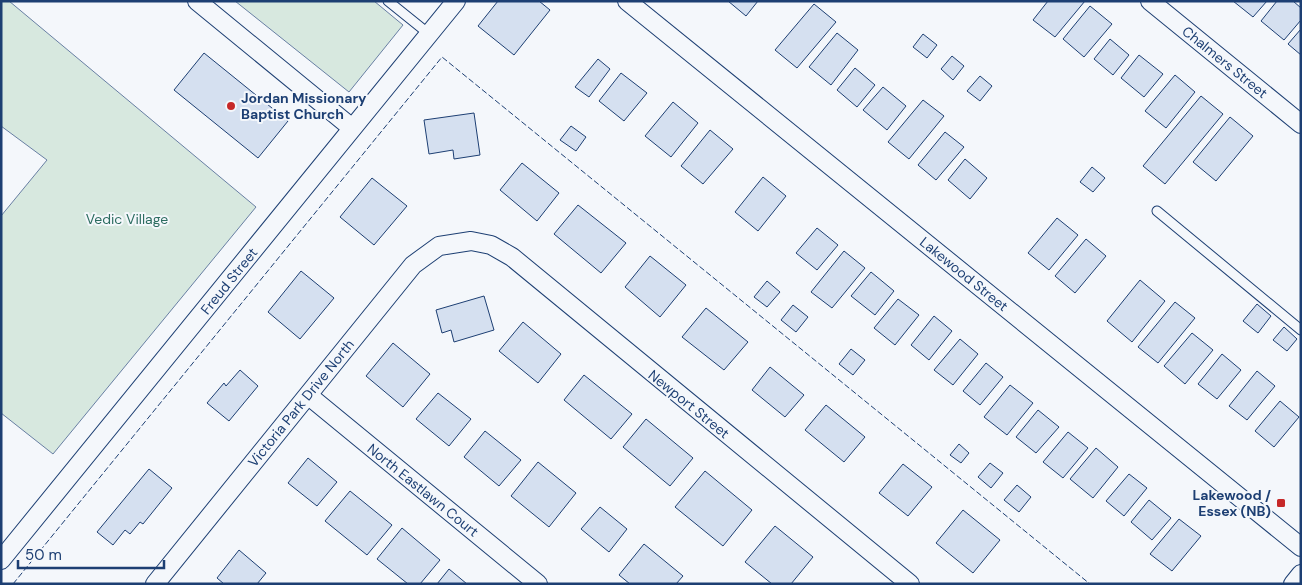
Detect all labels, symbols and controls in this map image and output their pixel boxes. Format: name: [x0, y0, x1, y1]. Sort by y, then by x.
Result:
street label: Chalmers Street: [1179, 22, 1271, 102]
place label: Jordan Missionary Baptist Church: [241, 89, 367, 123]
marker: Jordan Missionary Baptist Church: [225, 100, 237, 112]
park label: Vedic Village: [86, 210, 168, 228]
street label: Lakewood Street: [916, 233, 1012, 315]
street label: Freud Street: [197, 244, 261, 318]
street label: Victoria Park Drive North: [244, 336, 358, 470]
street label: Newport Street: [645, 366, 733, 442]
street label: North Eastlawn Court: [364, 440, 482, 540]
place label: Lakewood / Essex (NB): [1193, 486, 1271, 520]
marker: Lakewood / Essex (NB): [1275, 497, 1287, 509]
scale bar: [18, 538, 164, 570]
text: 50 m: [25, 545, 62, 565]

